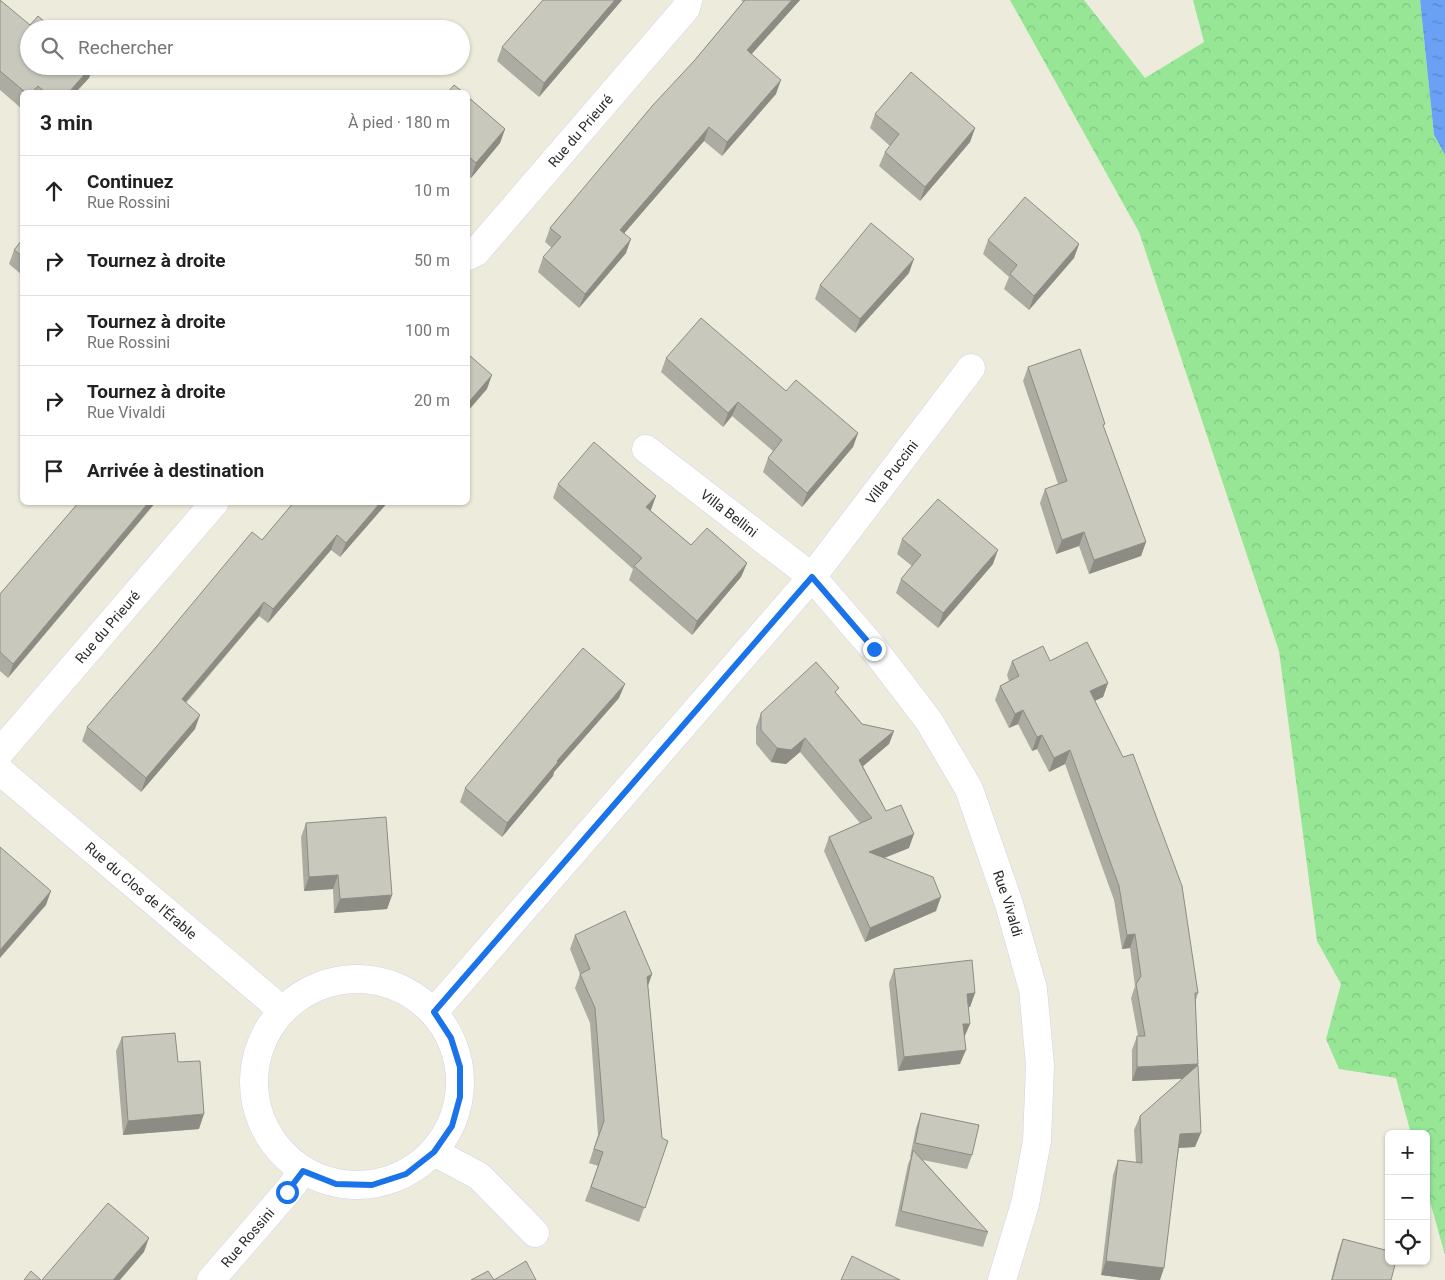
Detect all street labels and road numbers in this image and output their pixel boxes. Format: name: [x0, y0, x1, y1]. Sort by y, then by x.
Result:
street label: Rue du Prieuré: [545, 91, 616, 170]
street label: Villa Puccini: [862, 437, 921, 507]
street label: Villa Bellini: [697, 486, 761, 540]
street label: Rue du Prieuré: [72, 587, 143, 666]
street label: Rue du Clos de l'Érable: [82, 839, 200, 942]
street label: Rue Vivaldi: [990, 868, 1026, 938]
street label: Rue Rossini: [218, 1205, 277, 1270]

